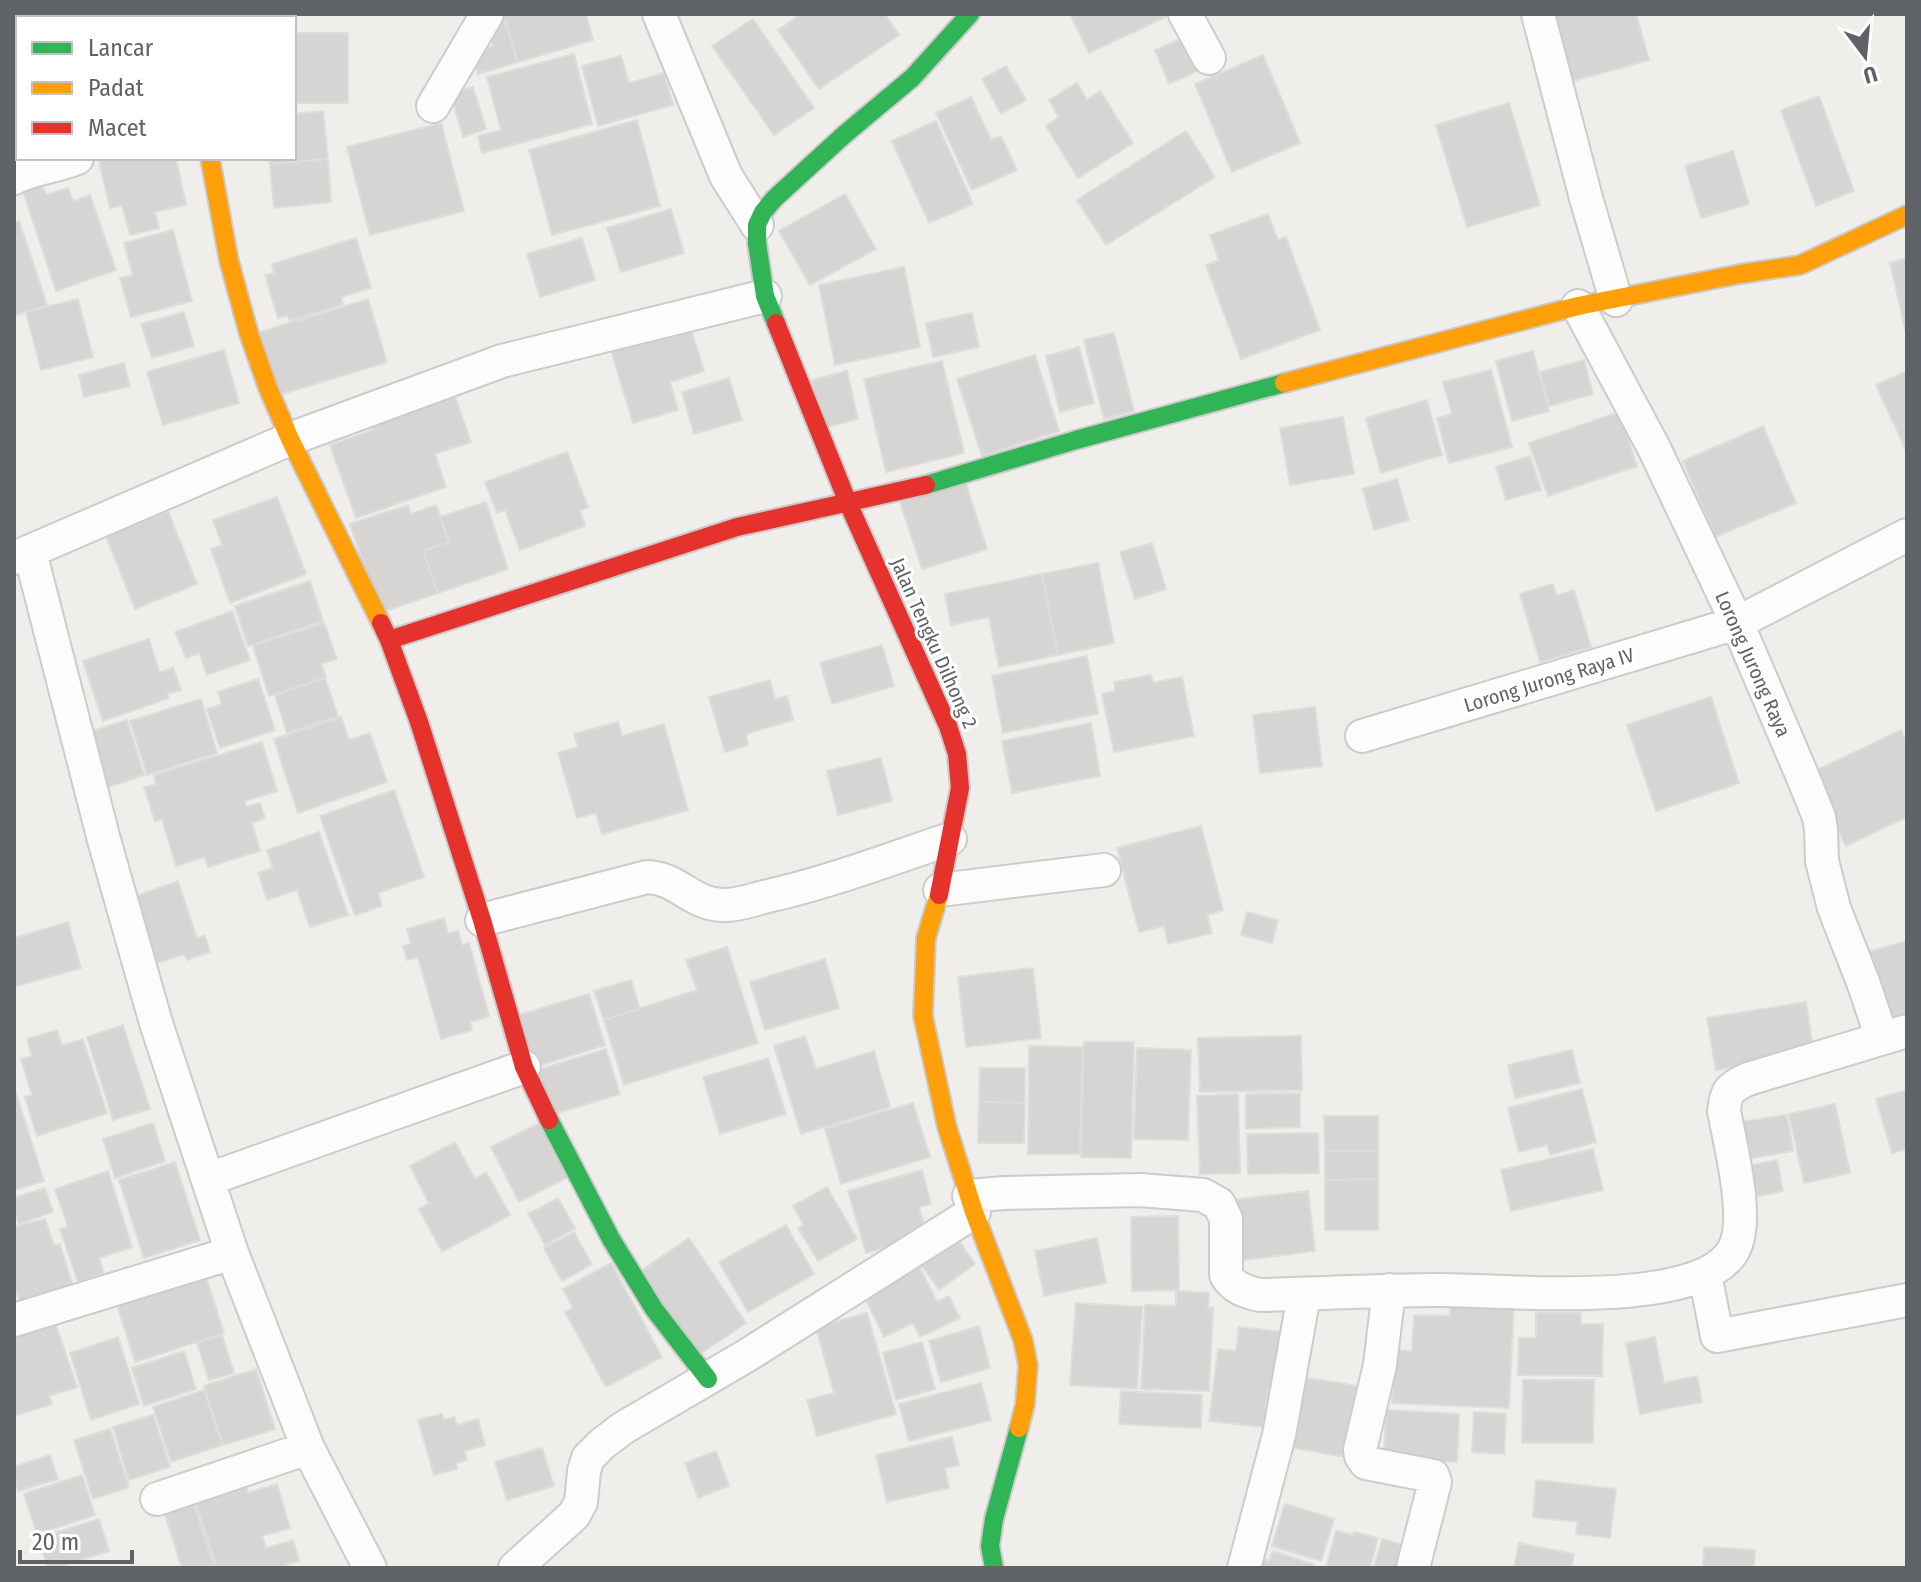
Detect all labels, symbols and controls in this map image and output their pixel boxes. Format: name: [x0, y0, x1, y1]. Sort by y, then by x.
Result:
legend: [16, 16, 296, 160]
north arrow: [1825, 16, 1905, 96]
text: Lancar: [88, 34, 154, 62]
text: U: [1860, 60, 1880, 90]
text: Padat: [88, 74, 144, 102]
text: Macet: [88, 114, 146, 142]
street label: Jalan Tengku Dilhong 2: [886, 554, 982, 732]
street label: Lorong Jurong Raya: [1710, 588, 1796, 740]
street label: Lorong Jurong Raya IV: [1461, 642, 1638, 717]
scale bar: [20, 1514, 132, 1564]
text: 20 m: [32, 1528, 79, 1556]

